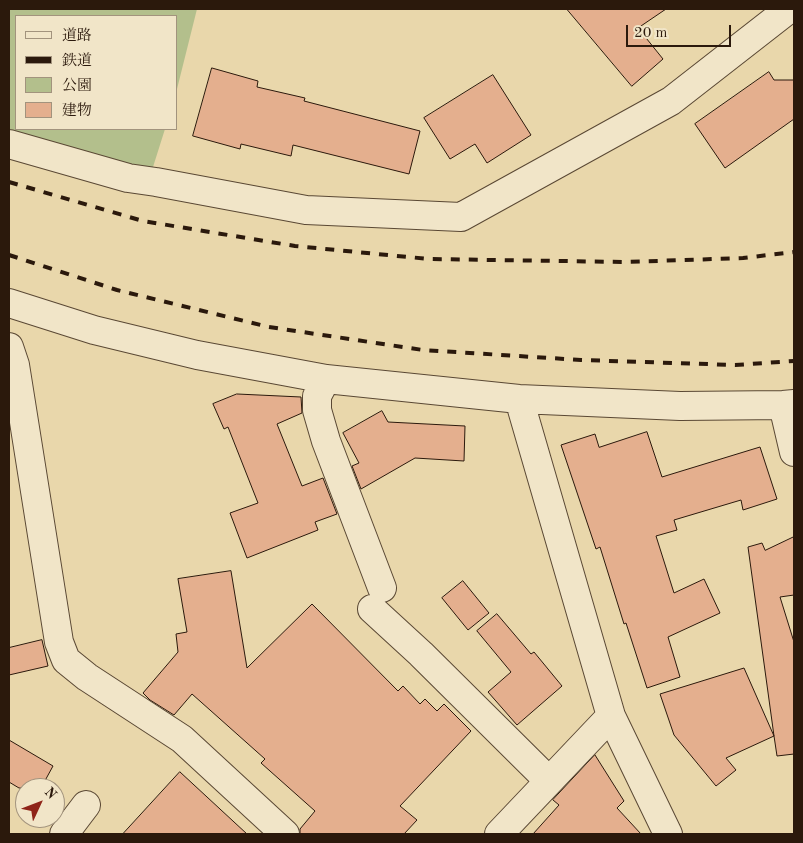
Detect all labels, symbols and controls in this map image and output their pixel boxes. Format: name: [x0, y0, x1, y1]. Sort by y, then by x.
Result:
legend: [15, 15, 178, 130]
scale bar: [628, 15, 733, 47]
text: 20 m: [634, 26, 668, 41]
text: 道路: [62, 29, 92, 44]
text: 鉄道: [62, 54, 92, 69]
text: 公園: [62, 79, 92, 94]
text: 建物: [62, 104, 92, 119]
north arrow: [15, 778, 65, 828]
text: N: [41, 785, 59, 802]

